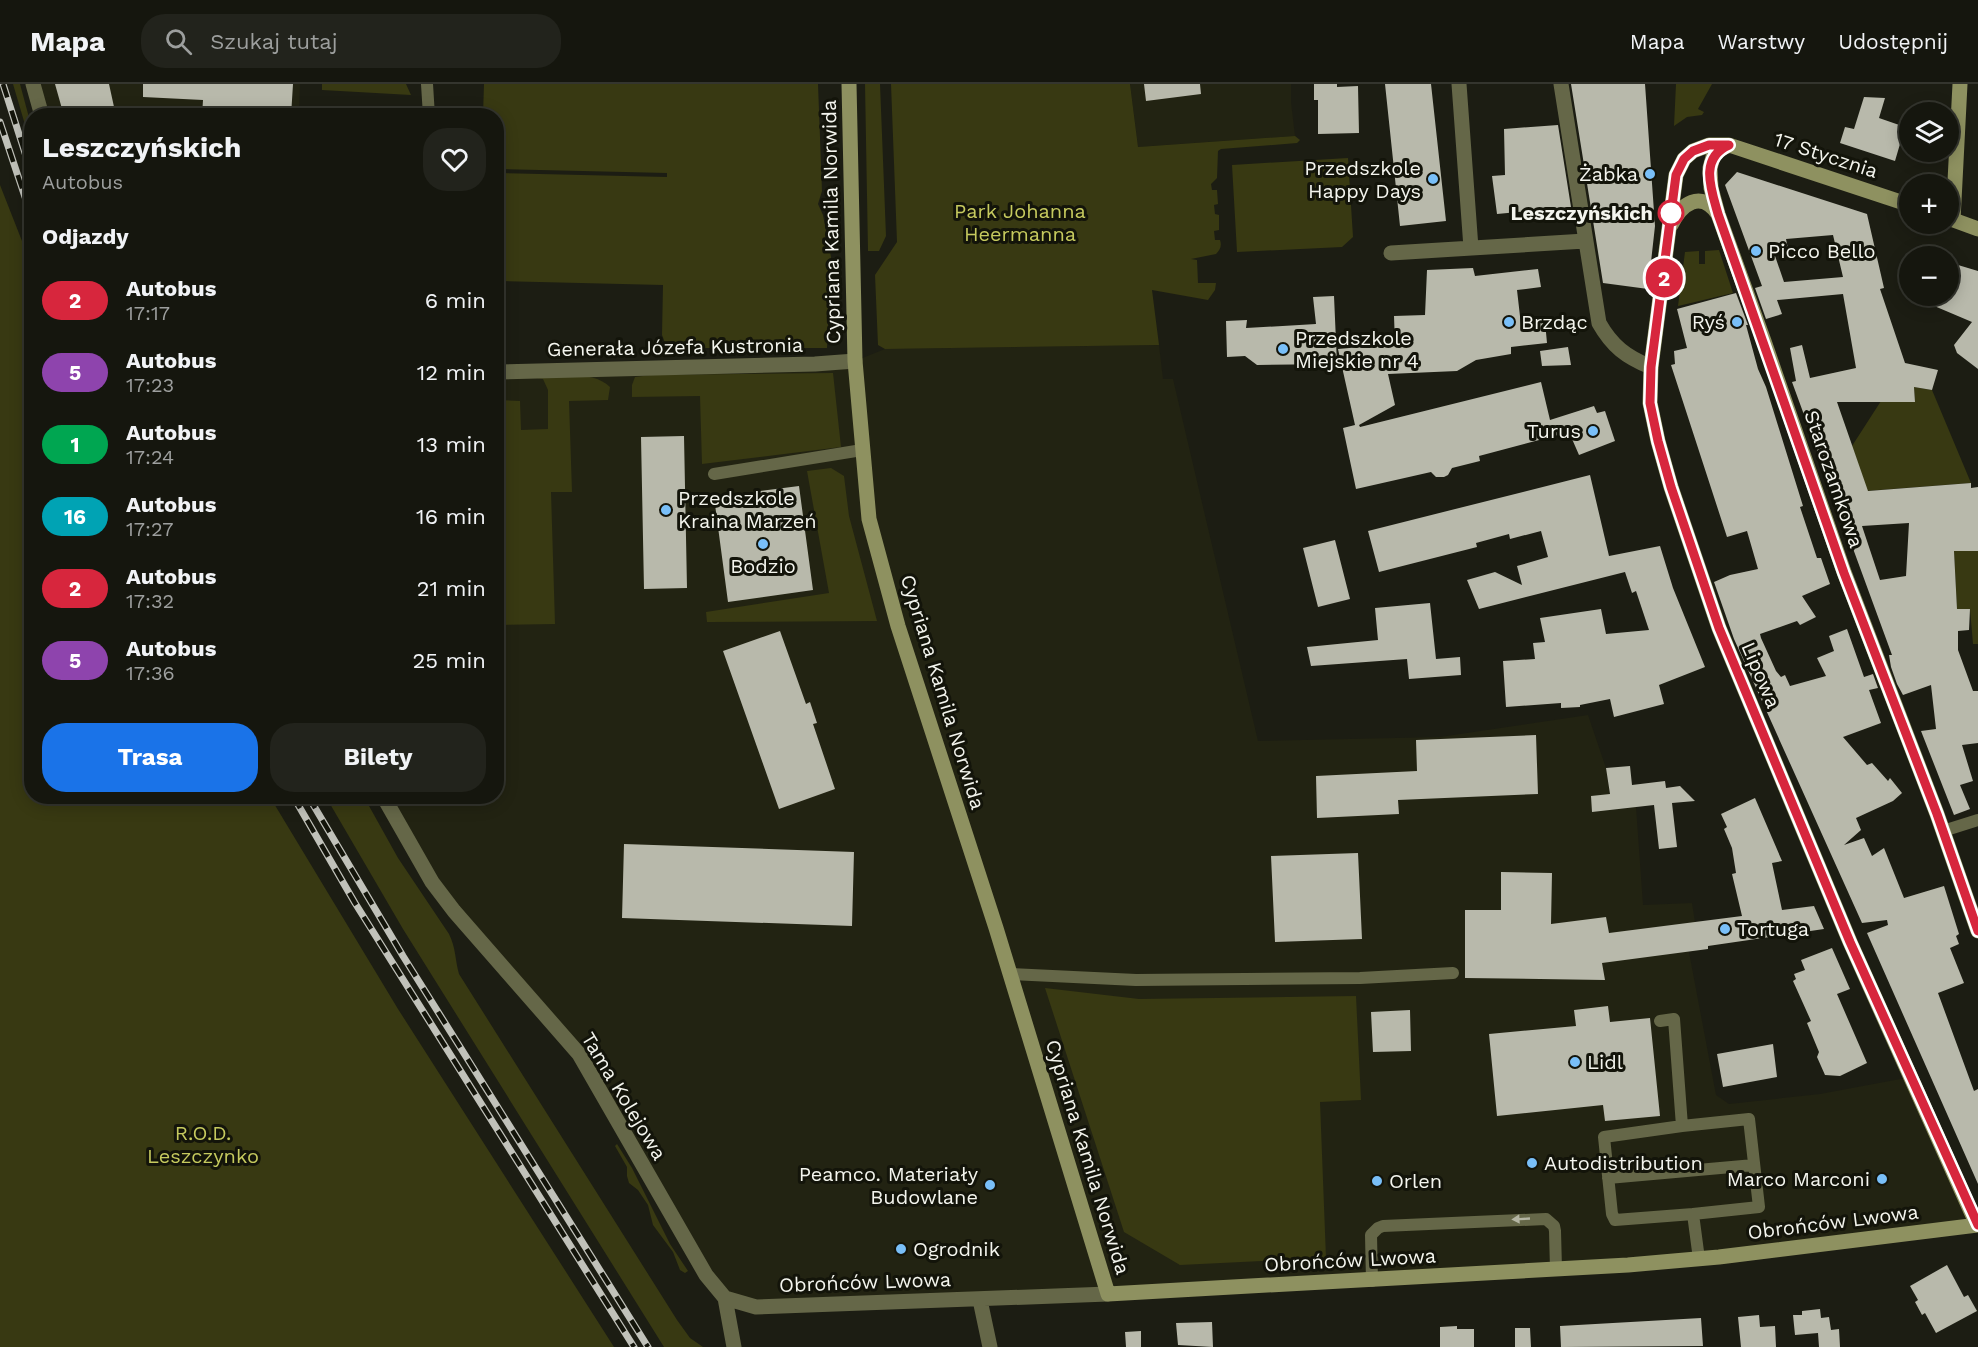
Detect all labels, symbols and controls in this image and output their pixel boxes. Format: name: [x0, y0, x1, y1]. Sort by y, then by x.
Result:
search box: [141, 14, 561, 68]
text: Mapa: [30, 25, 105, 58]
icon: search: [162, 25, 195, 58]
text: Szukaj tutaj: [210, 29, 338, 54]
text: Mapa: [1630, 29, 1685, 54]
text: Warstwy: [1718, 29, 1805, 54]
text: Udostępnij: [1838, 29, 1948, 54]
street label: Cypriana Kamila Norwida: [817, 100, 845, 344]
map controls: [1899, 102, 1959, 306]
button: layers: [1899, 102, 1959, 162]
street label: 17 Stycznia: [1771, 127, 1881, 183]
button: heart: [423, 128, 486, 191]
text: Leszczyńskich: [42, 131, 241, 164]
place label: Przedszkole Happy Days: [1304, 156, 1421, 203]
place label: Żabka: [1579, 162, 1638, 186]
marker: Żabka: [1643, 167, 1657, 181]
text: Autobus: [42, 170, 123, 194]
marker: Przedszkole Happy Days: [1426, 172, 1440, 186]
button: +: [1899, 174, 1959, 234]
park label: Park Johanna Heermanna: [954, 199, 1086, 246]
marker: Leszczyńskich: [1658, 200, 1684, 226]
place label: Leszczyńskich: [1511, 201, 1653, 225]
text: Odjazdy: [42, 224, 129, 249]
place label: Picco Bello: [1768, 239, 1876, 263]
marker: Picco Bello: [1749, 244, 1763, 258]
button: −: [1899, 246, 1959, 306]
line badge: 2: [1644, 258, 1684, 298]
text: 2: [1658, 266, 1670, 291]
text: Autobus: [126, 276, 216, 301]
text: 2: [69, 288, 81, 313]
text: 6 min: [425, 288, 486, 313]
text: 17:17: [126, 301, 170, 325]
place label: Brzdąc: [1521, 310, 1588, 334]
place label: Ryś: [1692, 310, 1725, 334]
marker: Brzdąc: [1502, 315, 1516, 329]
marker: Ryś: [1730, 315, 1744, 329]
place label: Przedszkole Miejskie nr 4: [1295, 326, 1419, 373]
street label: Generała Józefa Kustronia: [547, 333, 803, 361]
marker: Przedszkole Miejskie nr 4: [1276, 342, 1290, 356]
text: Autobus: [126, 348, 216, 373]
text: 5: [69, 360, 81, 385]
text: 12 min: [417, 360, 486, 385]
text: 17:23: [126, 373, 174, 397]
street label: Starozamkowa: [1799, 407, 1869, 551]
place label: Turus: [1527, 419, 1581, 443]
text: Autobus: [126, 420, 216, 445]
marker: Turus: [1586, 424, 1600, 438]
text: 1: [70, 432, 80, 457]
text: 13 min: [417, 432, 486, 457]
text: 17:24: [126, 445, 174, 469]
place label: Przedszkole Kraina Marzeń: [678, 486, 817, 533]
text: Autobus: [126, 492, 216, 517]
marker: Przedszkole Kraina Marzeń: [659, 503, 673, 517]
text: 16: [64, 504, 86, 529]
text: 16 min: [416, 504, 486, 529]
text: 17:27: [126, 517, 173, 541]
marker: Bodzio: [756, 537, 770, 551]
place label: Bodzio: [730, 554, 796, 578]
text: Autobus: [126, 564, 216, 589]
street label: Cypriana Kamila Norwida: [896, 572, 990, 812]
text: 2: [69, 576, 81, 601]
text: 21 min: [417, 576, 486, 601]
text: 17:32: [126, 589, 174, 613]
text: Autobus: [126, 636, 216, 661]
street label: Lipowa: [1736, 638, 1786, 712]
text: 5: [69, 648, 81, 673]
text: 25 min: [412, 648, 486, 673]
text: 17:36: [126, 661, 175, 685]
button: Trasa: [42, 723, 258, 792]
button: Bilety: [270, 723, 486, 792]
place label: Tortuga: [1737, 917, 1809, 941]
marker: Tortuga: [1718, 922, 1732, 936]
street label: Tama Kolejowa: [576, 1028, 672, 1164]
street label: Cypriana Kamila Norwida: [1041, 1037, 1135, 1277]
place label: Lidl: [1587, 1050, 1623, 1074]
marker: Lidl: [1568, 1055, 1582, 1069]
park label: R.O.D. Leszczynko: [147, 1121, 259, 1168]
place label: Autodistribution: [1544, 1151, 1703, 1175]
marker: Autodistribution: [1525, 1156, 1539, 1170]
place label: Peamco. Materiały Budowlane: [799, 1162, 979, 1209]
place label: Marco Marconi: [1727, 1167, 1870, 1191]
place label: Orlen: [1389, 1169, 1442, 1193]
marker: Marco Marconi: [1875, 1172, 1889, 1186]
marker: Orlen: [1370, 1174, 1384, 1188]
marker: Peamco. Materiały Budowlane: [983, 1178, 997, 1192]
street label: Obrońców Lwowa: [1746, 1200, 1920, 1244]
one-way arrow: [1511, 1215, 1530, 1224]
place label: Ogrodnik: [913, 1237, 1000, 1261]
marker: Ogrodnik: [894, 1242, 908, 1256]
street label: Obrońców Lwowa: [1263, 1244, 1437, 1276]
street label: Obrońców Lwowa: [779, 1267, 951, 1297]

